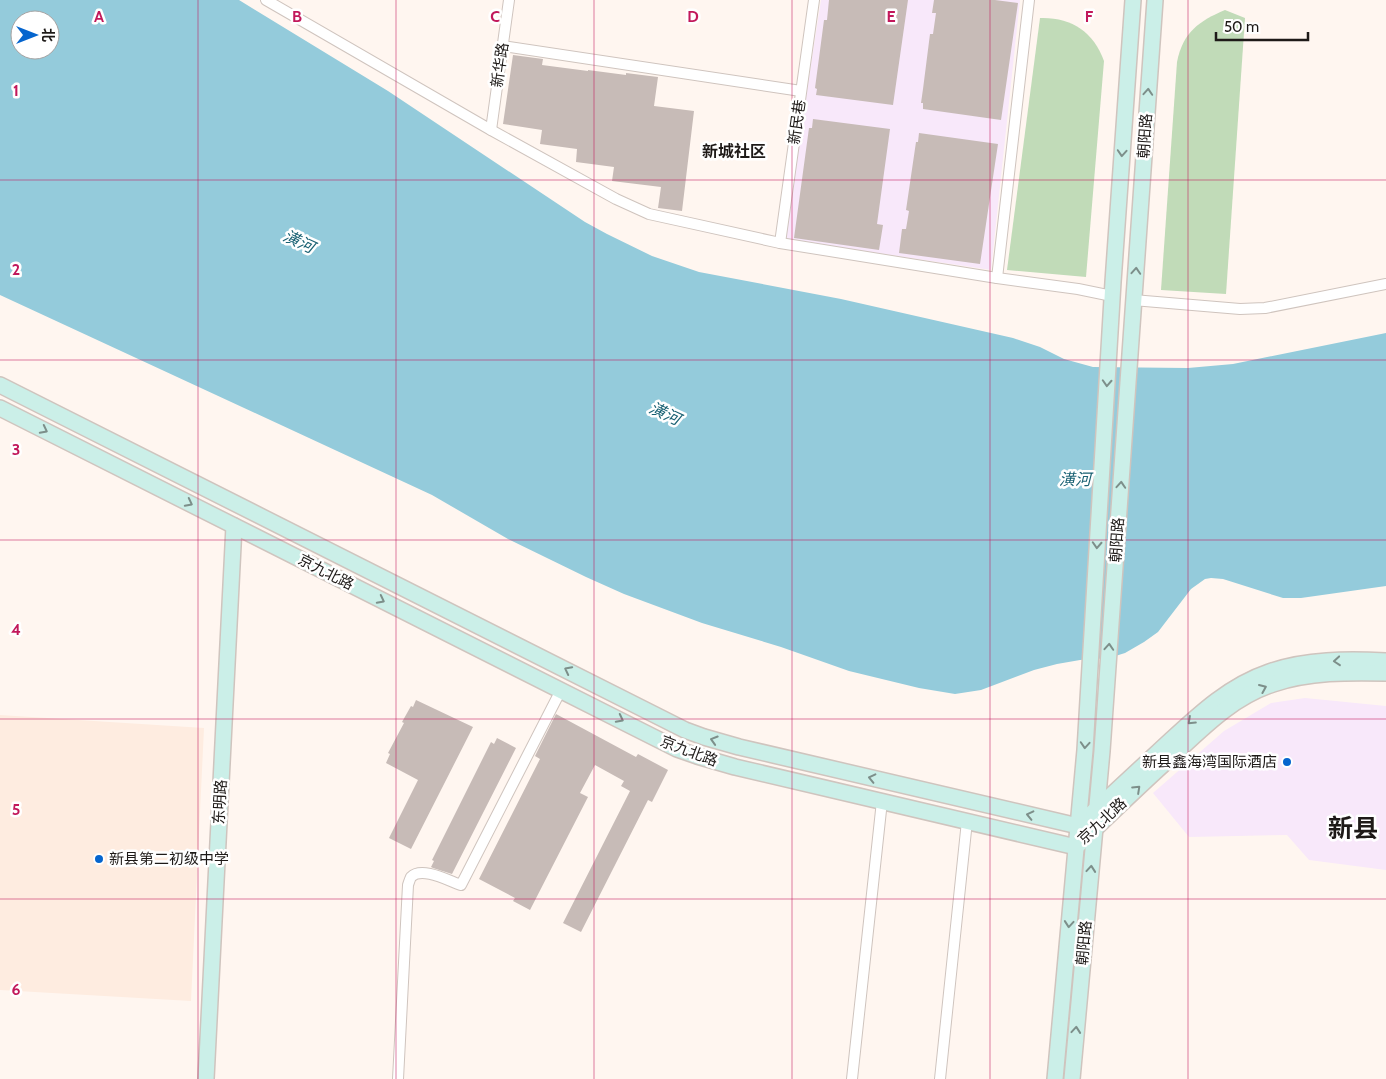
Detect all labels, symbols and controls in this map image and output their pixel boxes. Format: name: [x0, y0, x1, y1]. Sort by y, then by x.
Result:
text: A: [94, 7, 104, 26]
text: B: [292, 7, 302, 26]
text: C: [490, 7, 500, 26]
text: D: [687, 7, 699, 26]
text: E: [886, 7, 896, 26]
text: F: [1085, 7, 1094, 26]
north arrow: [10, 10, 60, 60]
scale bar: [1216, 10, 1308, 42]
text: 50 m: [1224, 18, 1259, 36]
text: 北: [39, 28, 57, 42]
street label: 新华路: [488, 41, 512, 89]
text: 1: [13, 81, 19, 100]
one-way arrow: [1142, 87, 1153, 95]
street label: 新民巷: [785, 98, 809, 146]
street label: 朝阳路: [1134, 113, 1156, 159]
district label: 新城社区: [702, 142, 766, 161]
one-way arrow: [1116, 150, 1127, 158]
water label: 潢河: [280, 226, 320, 258]
text: 2: [12, 260, 20, 279]
one-way arrow: [1130, 267, 1141, 275]
one-way arrow: [1101, 379, 1112, 387]
water label: 潢河: [646, 398, 686, 430]
one-way arrow: [38, 424, 47, 434]
text: 3: [12, 440, 20, 459]
water label: 潢河: [1059, 470, 1094, 489]
one-way arrow: [1115, 481, 1126, 489]
one-way arrow: [183, 497, 192, 507]
street label: 朝阳路: [1106, 517, 1128, 563]
one-way arrow: [1092, 542, 1103, 550]
street label: 京九北路: [295, 550, 357, 594]
one-way arrow: [376, 594, 385, 604]
text: 4: [11, 620, 21, 639]
one-way arrow: [1104, 643, 1115, 651]
one-way arrow: [1333, 655, 1341, 666]
one-way arrow: [564, 667, 573, 677]
one-way arrow: [1258, 684, 1267, 695]
one-way arrow: [615, 713, 624, 723]
one-way arrow: [1188, 715, 1197, 724]
street label: 京九北路: [658, 732, 720, 770]
one-way arrow: [710, 736, 719, 746]
one-way arrow: [1079, 741, 1090, 749]
place label: 新县鑫海湾国际酒店: [1142, 753, 1277, 771]
marker: 新县鑫海湾国际酒店: [1281, 756, 1293, 768]
one-way arrow: [868, 773, 876, 784]
street label: 东明路: [210, 779, 230, 825]
one-way arrow: [1131, 786, 1140, 795]
street label: 京九北路: [1074, 794, 1130, 848]
text: 5: [12, 800, 20, 819]
one-way arrow: [1026, 810, 1035, 821]
district label: 新县: [1328, 813, 1378, 843]
place label: 新县第二初级中学: [109, 850, 229, 868]
marker: 新县第二初级中学: [93, 853, 105, 865]
one-way arrow: [1085, 864, 1096, 872]
street label: 朝阳路: [1073, 920, 1095, 966]
one-way arrow: [1063, 921, 1074, 929]
text: 6: [12, 980, 21, 999]
one-way arrow: [1071, 1026, 1082, 1034]

